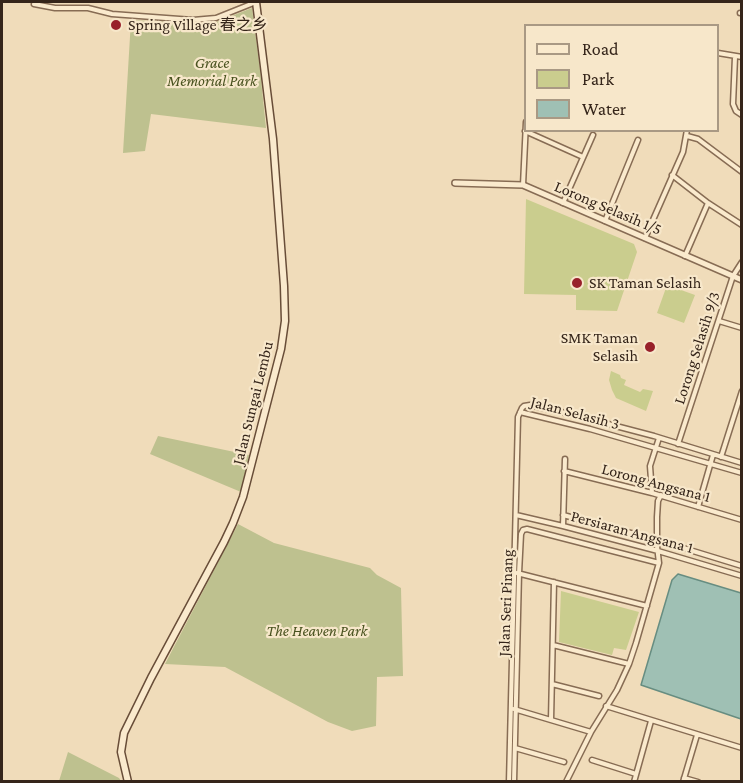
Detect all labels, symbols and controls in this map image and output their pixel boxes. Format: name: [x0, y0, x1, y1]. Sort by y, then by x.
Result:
place label: Spring Village 春之乡: [128, 15, 268, 35]
marker: Spring Village 春之乡: [109, 18, 123, 32]
legend: [524, 24, 719, 132]
text: Road: [582, 39, 619, 59]
park label: Grace Memorial Park: [167, 53, 257, 91]
text: Park: [582, 69, 614, 89]
text: Water: [582, 99, 626, 119]
street label: Lorong Selasih 1/5: [552, 177, 664, 239]
place label: SK Taman Selasih: [589, 273, 701, 293]
marker: SK Taman Selasih: [570, 276, 584, 290]
street label: Lorong Selasih 9/3: [670, 289, 724, 407]
place label: SMK Taman Selasih: [561, 328, 638, 366]
street label: Jalan Sungai Lembu: [228, 339, 278, 467]
marker: SMK Taman Selasih: [643, 340, 657, 354]
street label: Jalan Selasih 3: [529, 392, 621, 434]
street label: Lorong Angsana 1: [599, 459, 713, 507]
street label: Persiaran Angsana 1: [569, 506, 695, 558]
street label: Jalan Seri Pinang: [495, 549, 517, 657]
park label: The Heaven Park: [266, 621, 368, 641]

